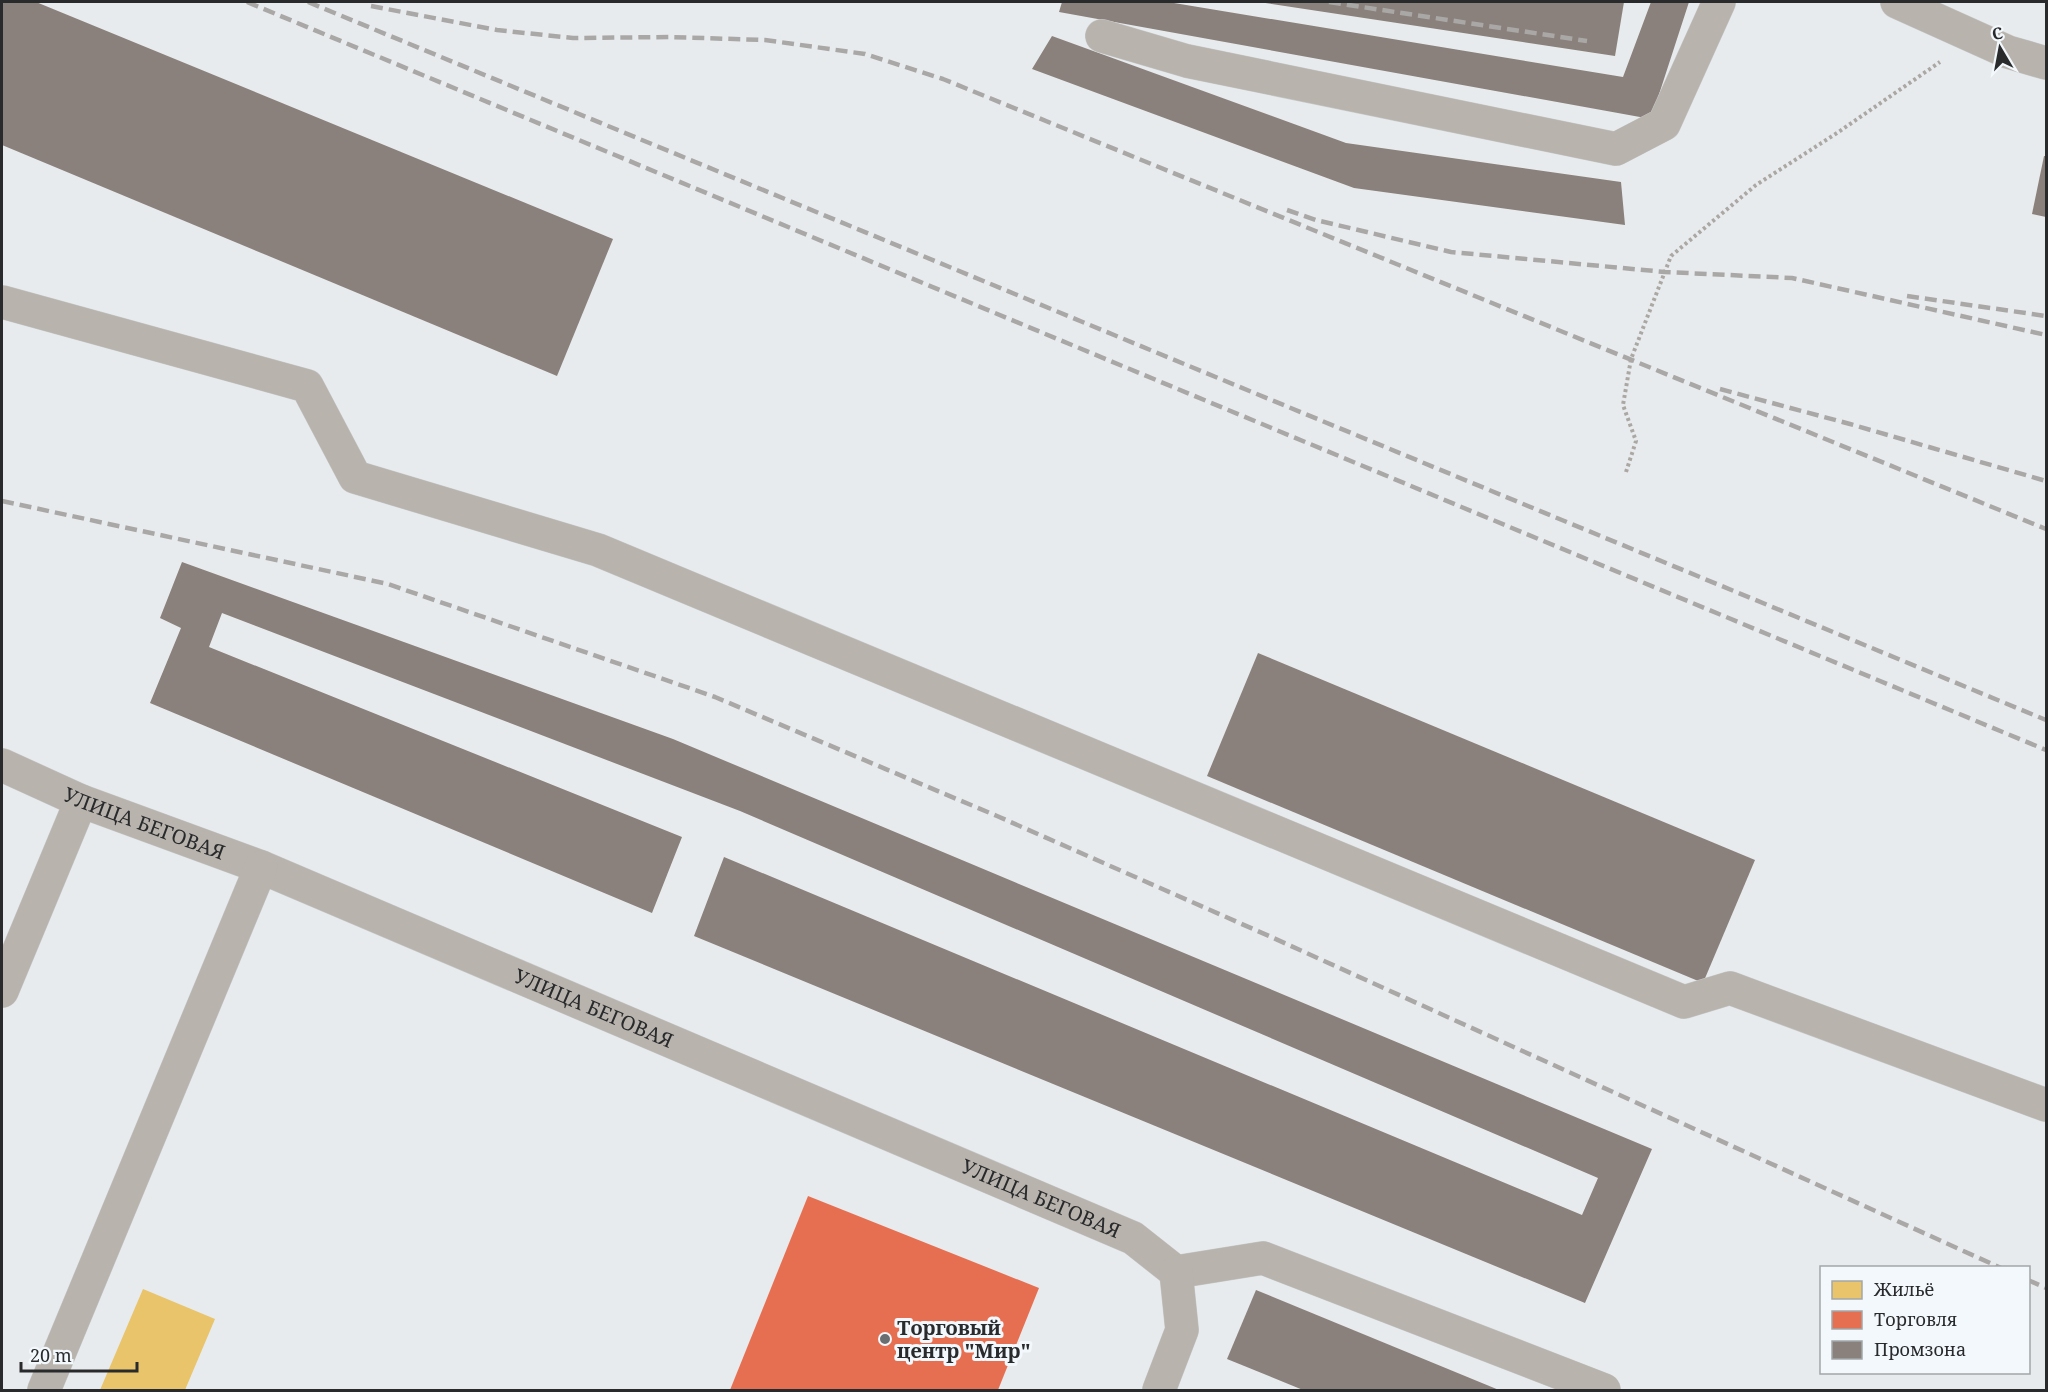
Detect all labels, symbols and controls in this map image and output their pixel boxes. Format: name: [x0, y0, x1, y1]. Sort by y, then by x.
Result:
north arrow: [1970, 18, 2030, 78]
text: С: [1990, 21, 2004, 45]
street label: УЛИЦА БЕГОВАЯ: [59, 781, 229, 866]
street label: УЛИЦА БЕГОВАЯ: [510, 962, 678, 1054]
street label: УЛИЦА БЕГОВАЯ: [957, 1153, 1125, 1244]
legend: [1820, 1266, 2030, 1374]
text: Жильё: [1873, 1277, 1934, 1301]
text: Торговля: [1874, 1307, 1957, 1331]
place label: Торговый центр "Мир": [897, 1314, 1031, 1364]
marker: Торговый центр "Мир": [878, 1332, 892, 1346]
scale bar: [21, 1335, 136, 1373]
text: Промзона: [1874, 1337, 1966, 1361]
text: 20 m: [30, 1343, 72, 1367]

